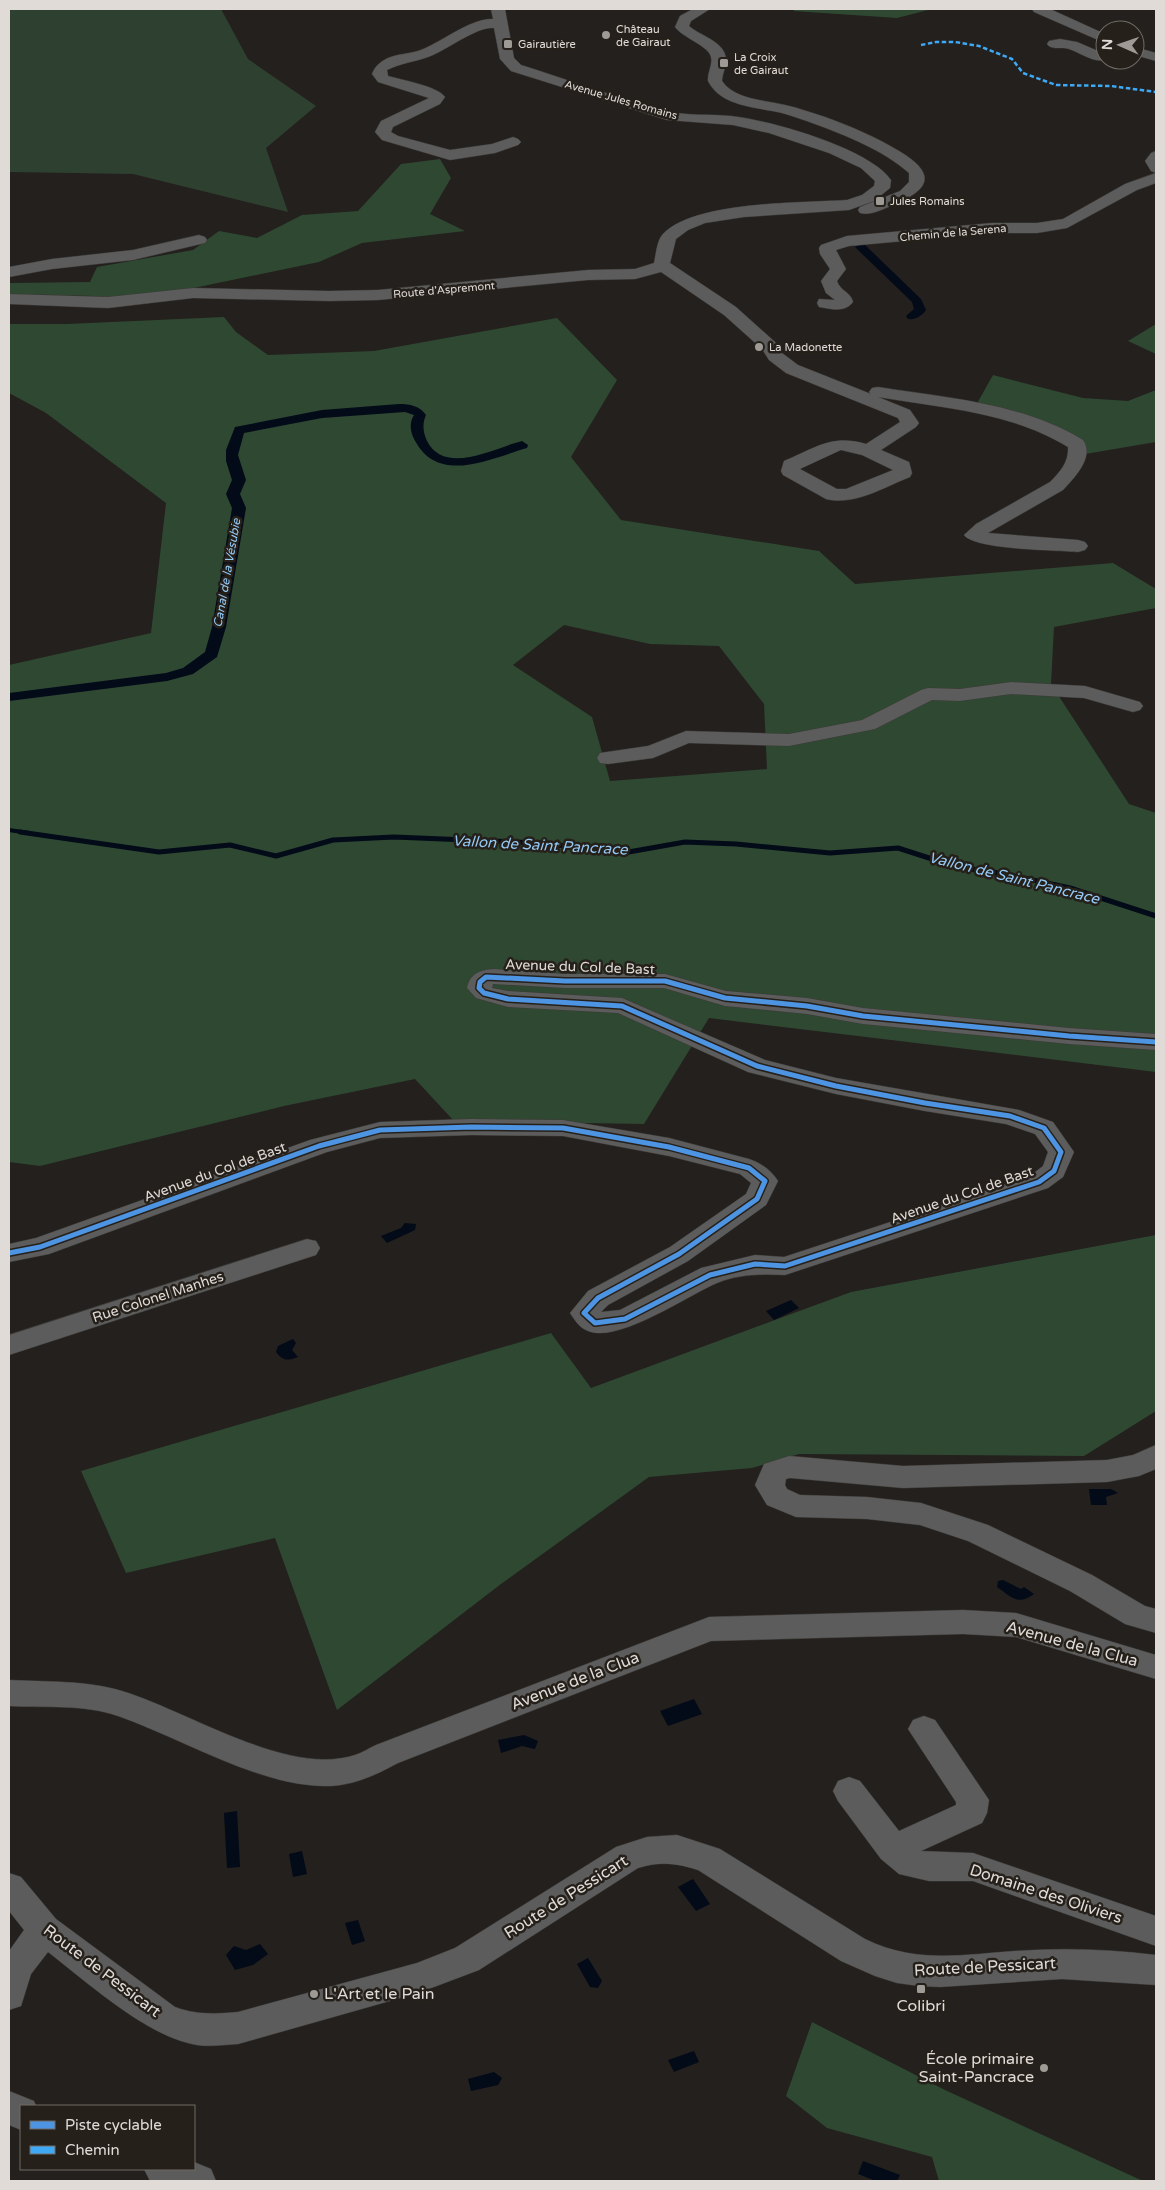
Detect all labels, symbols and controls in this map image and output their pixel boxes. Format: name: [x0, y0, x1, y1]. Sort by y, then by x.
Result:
north arrow: [1095, 20, 1145, 70]
place label: Château de Gairaut: [616, 23, 671, 49]
marker: Château de Gairaut: [600, 29, 612, 41]
marker: Gairautière: [502, 38, 514, 50]
place label: Gairautière: [518, 38, 576, 51]
text: N: [1099, 39, 1116, 50]
place label: La Croix de Gairaut: [734, 51, 789, 77]
marker: La Croix de Gairaut: [718, 57, 730, 69]
street label: Avenue Jules Romains: [563, 78, 679, 122]
marker: Jules Romains: [874, 195, 886, 207]
place label: Jules Romains: [890, 195, 964, 208]
street label: Chemin de la Serena: [899, 222, 1007, 244]
street label: Route d'Aspremont: [393, 279, 495, 301]
marker: La Madonette: [753, 341, 765, 353]
place label: La Madonette: [769, 341, 842, 354]
water label: Canal de la Vésubie: [211, 516, 244, 629]
water label: Vallon de Saint Pancrace: [452, 831, 630, 859]
water label: Vallon de Saint Pancrace: [927, 848, 1103, 908]
street label: Avenue du Col de Bast: [505, 956, 656, 978]
street label: Avenue du Col de Bast: [142, 1138, 289, 1206]
street label: Avenue du Col de Bast: [888, 1162, 1036, 1227]
street label: Rue Colonel Manhes: [90, 1268, 226, 1326]
street label: Avenue de la Clua: [1004, 1617, 1140, 1671]
street label: Avenue de la Clua: [508, 1647, 642, 1715]
street label: Route de Pessicart: [500, 1851, 632, 1943]
street label: Domaine des Oliviers: [967, 1860, 1125, 1928]
street label: Route de Pessicart: [39, 1920, 165, 2022]
street label: Route de Pessicart: [914, 1953, 1056, 1981]
marker: Colibri: [915, 1983, 927, 1995]
place label: L'Art et le Pain: [324, 1984, 435, 2004]
marker: L'Art et le Pain: [308, 1988, 320, 2000]
place label: Colibri: [897, 1996, 945, 2016]
place label: École primaire Saint-Pancrace: [919, 2049, 1034, 2087]
marker: École primaire Saint-Pancrace: [1038, 2062, 1050, 2074]
legend: [20, 2105, 195, 2170]
text: Piste cyclable: [65, 2116, 162, 2134]
text: Chemin: [65, 2141, 120, 2159]

